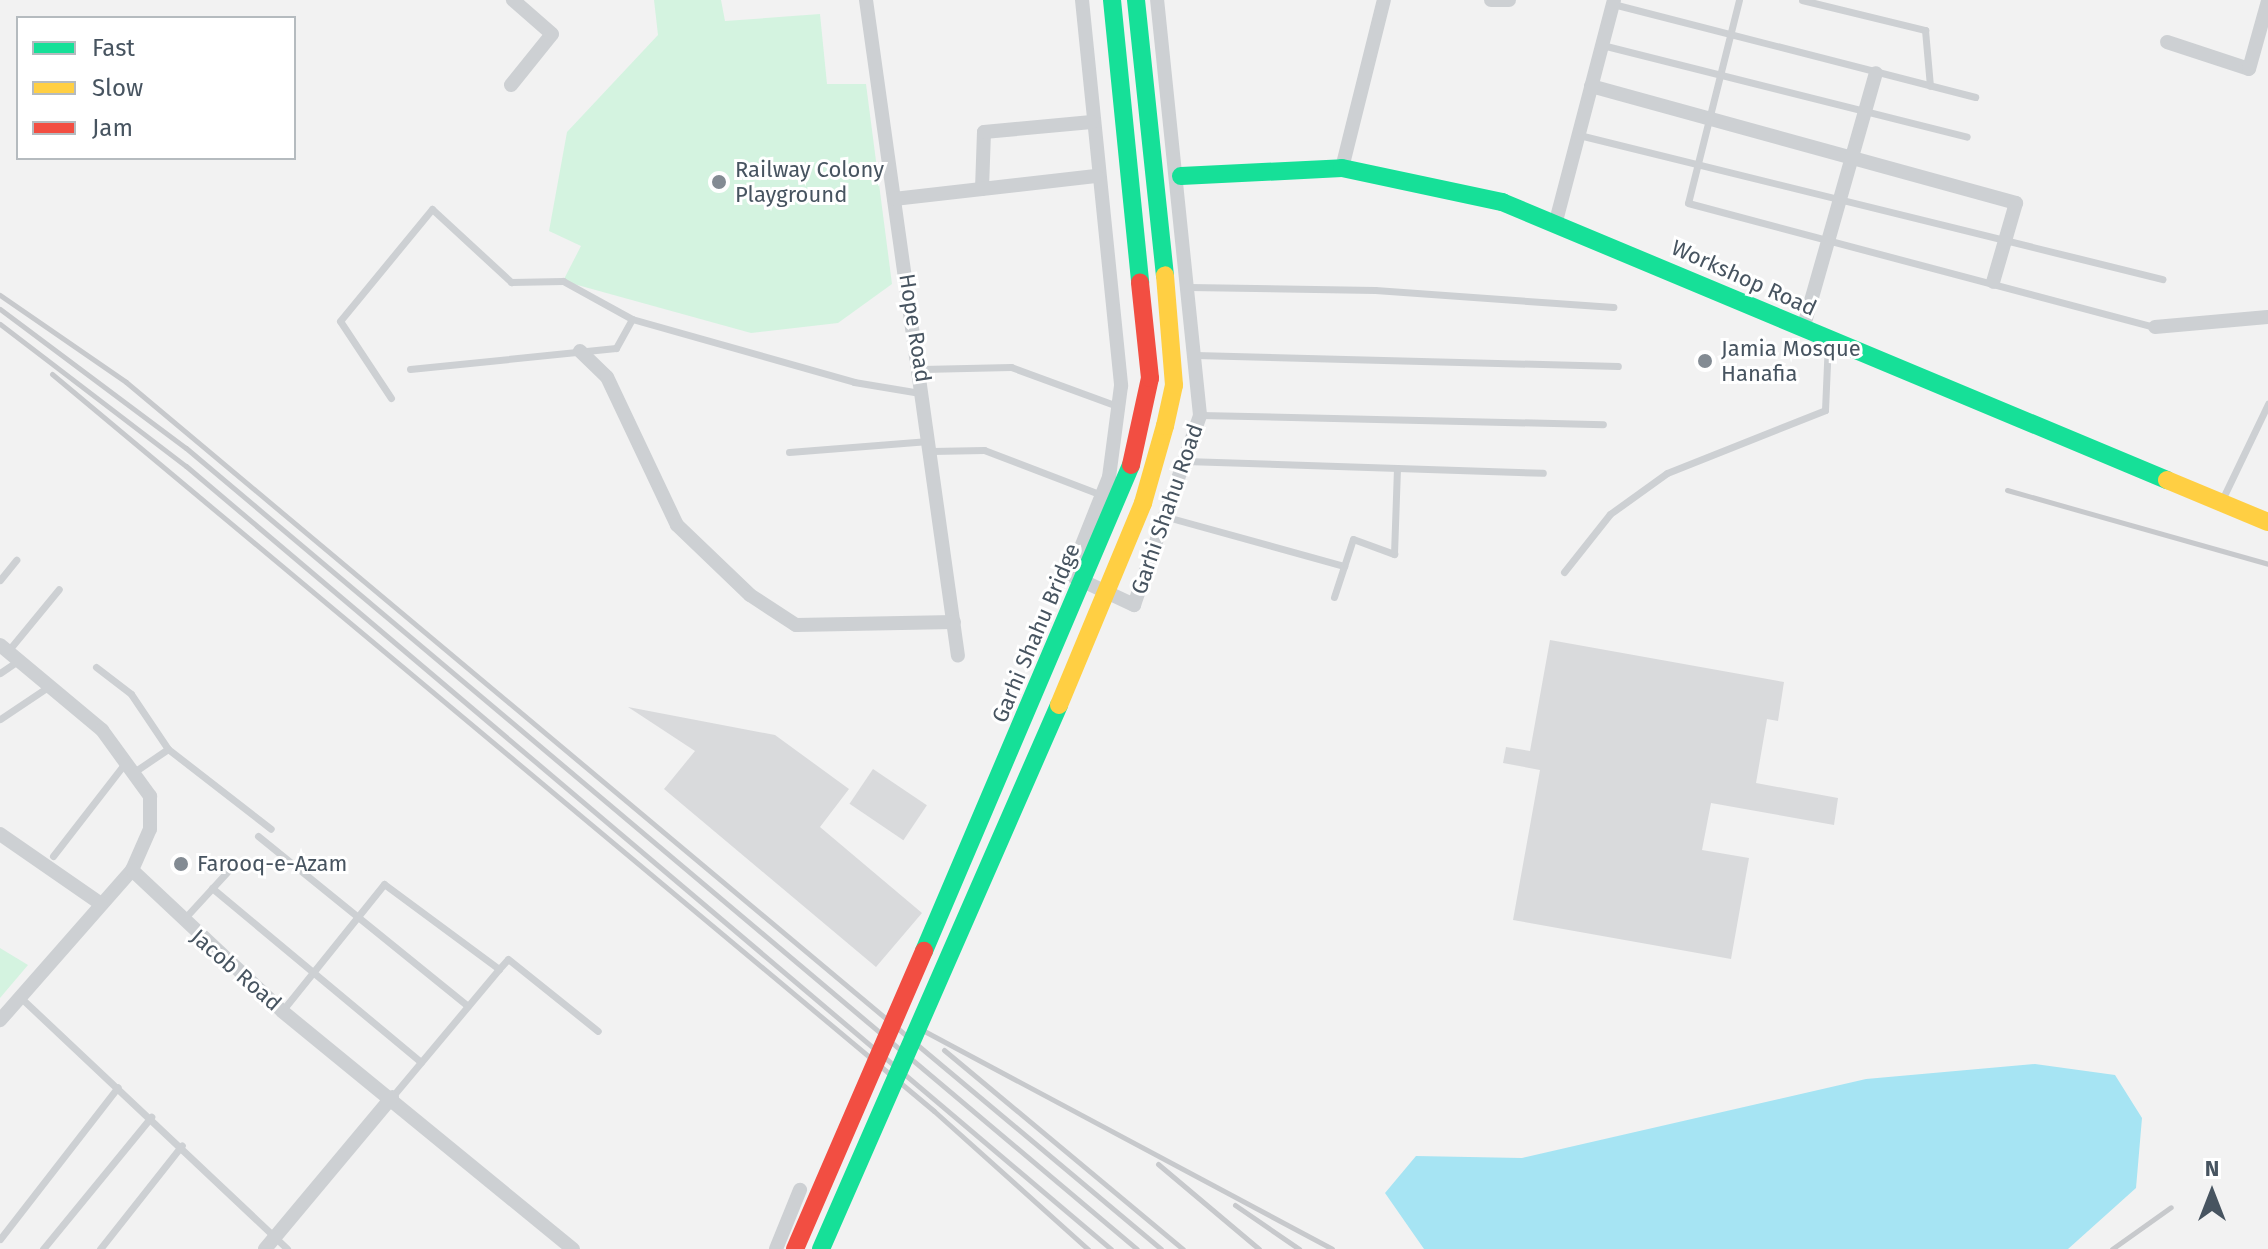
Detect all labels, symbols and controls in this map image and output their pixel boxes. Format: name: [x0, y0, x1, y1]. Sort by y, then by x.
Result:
legend: [16, 16, 296, 160]
text: Fast: [92, 34, 135, 62]
text: Slow: [92, 74, 143, 102]
text: Jam: [92, 114, 133, 142]
place label: Railway Colony Playground: [735, 156, 884, 208]
marker: Railway Colony Playground: [710, 173, 728, 191]
street label: Workshop Road: [1667, 234, 1821, 322]
street label: Hope Road: [893, 272, 937, 384]
place label: Jamia Mosque Hanafia: [1721, 335, 1861, 386]
marker: Jamia Mosque Hanafia: [1696, 352, 1714, 370]
street label: Garhi Shahu Road: [1125, 420, 1209, 598]
street label: Garhi Shahu Bridge: [986, 539, 1086, 727]
place label: Farooq-e-Azam: [197, 851, 347, 877]
marker: Farooq-e-Azam: [172, 855, 190, 873]
street label: Jacob Road: [185, 924, 287, 1016]
north arrow: [2172, 1153, 2252, 1233]
text: N: [2205, 1155, 2219, 1182]

